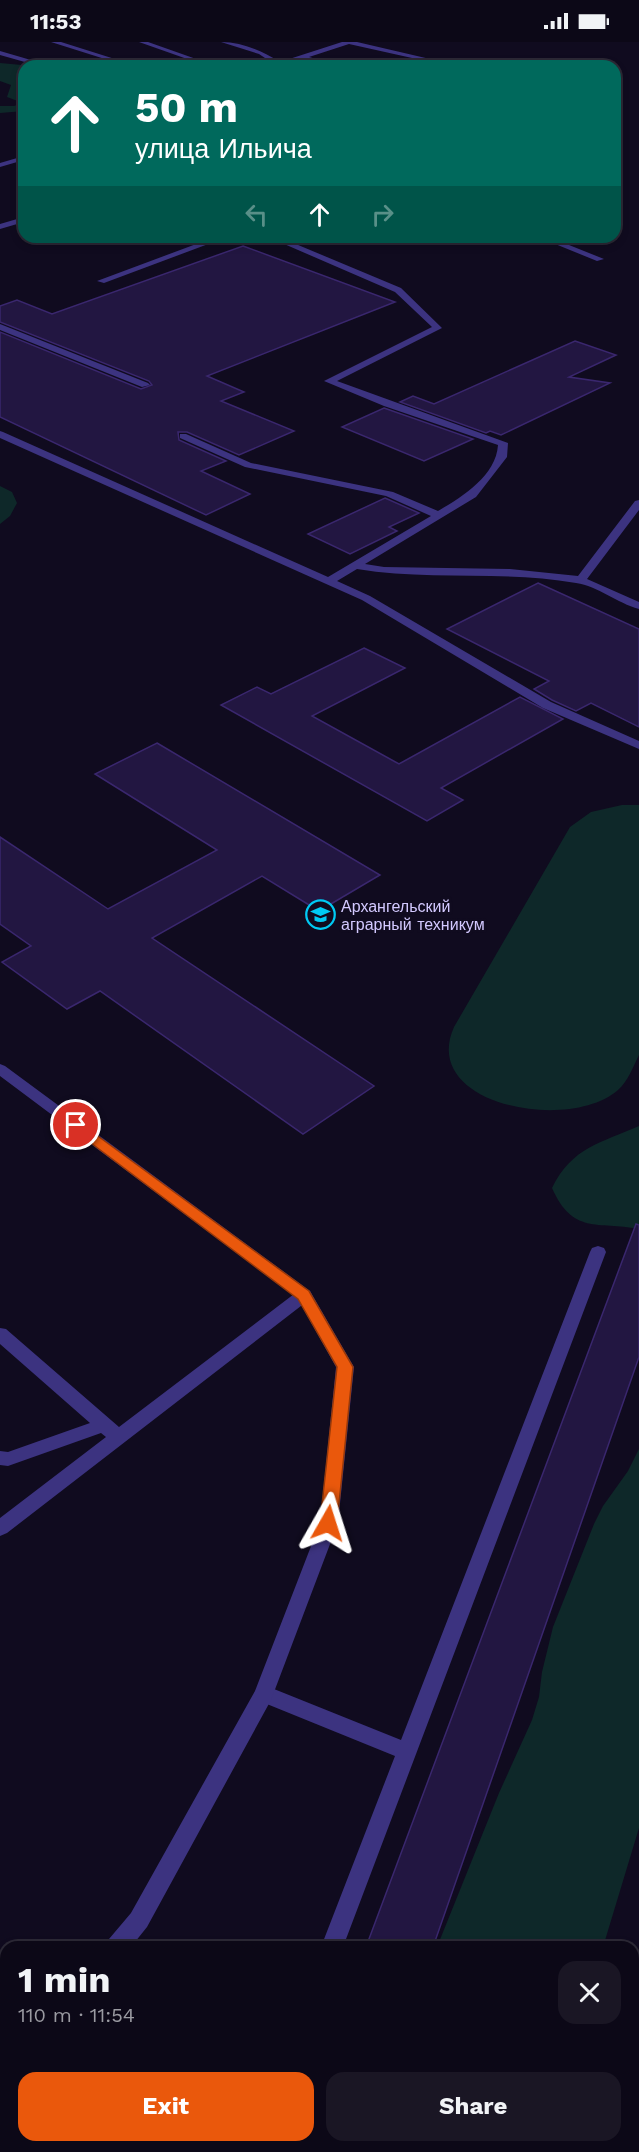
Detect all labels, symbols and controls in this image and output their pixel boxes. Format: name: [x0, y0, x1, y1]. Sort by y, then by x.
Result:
text: 11:53: [30, 9, 81, 34]
text: 50 m: [135, 83, 238, 132]
icon: ahead: [36, 84, 114, 162]
text: улица Ильича: [135, 133, 312, 165]
icon: left: [240, 198, 273, 231]
icon: ahead: [303, 198, 336, 231]
icon: right: [366, 198, 399, 231]
place label: Архангельский аграрный техникум: [341, 897, 485, 934]
school or university icon: Архангельский аграрный техникум: [304, 899, 336, 931]
pin: [50, 1099, 101, 1150]
icon: arrive: [59, 1108, 92, 1141]
position arrow: [296, 1491, 360, 1555]
text: 1 min: [18, 1959, 110, 2001]
button: close: [558, 1961, 621, 2024]
text: 110 m · 11:54: [18, 2003, 135, 2027]
button: Exit: [18, 2072, 314, 2141]
button: Share: [326, 2072, 621, 2141]

